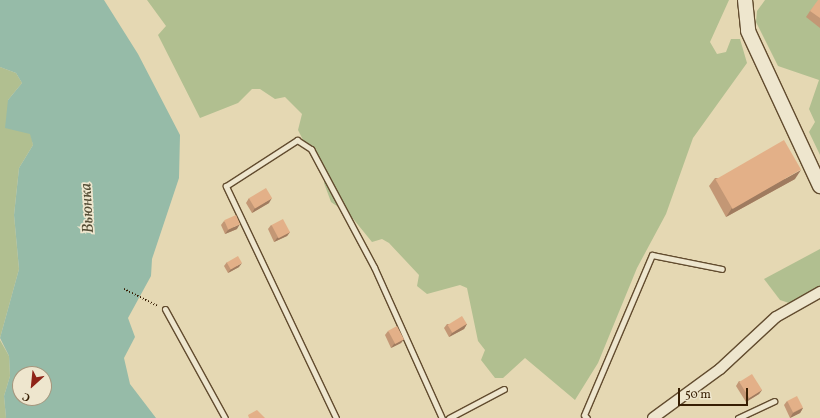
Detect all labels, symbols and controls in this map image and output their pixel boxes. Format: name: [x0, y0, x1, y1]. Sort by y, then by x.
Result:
water label: Вьюнка: [77, 182, 99, 234]
north arrow: [12, 366, 52, 406]
scale bar: [680, 380, 750, 406]
text: 50 m: [685, 387, 711, 403]
text: С: [20, 388, 33, 405]

